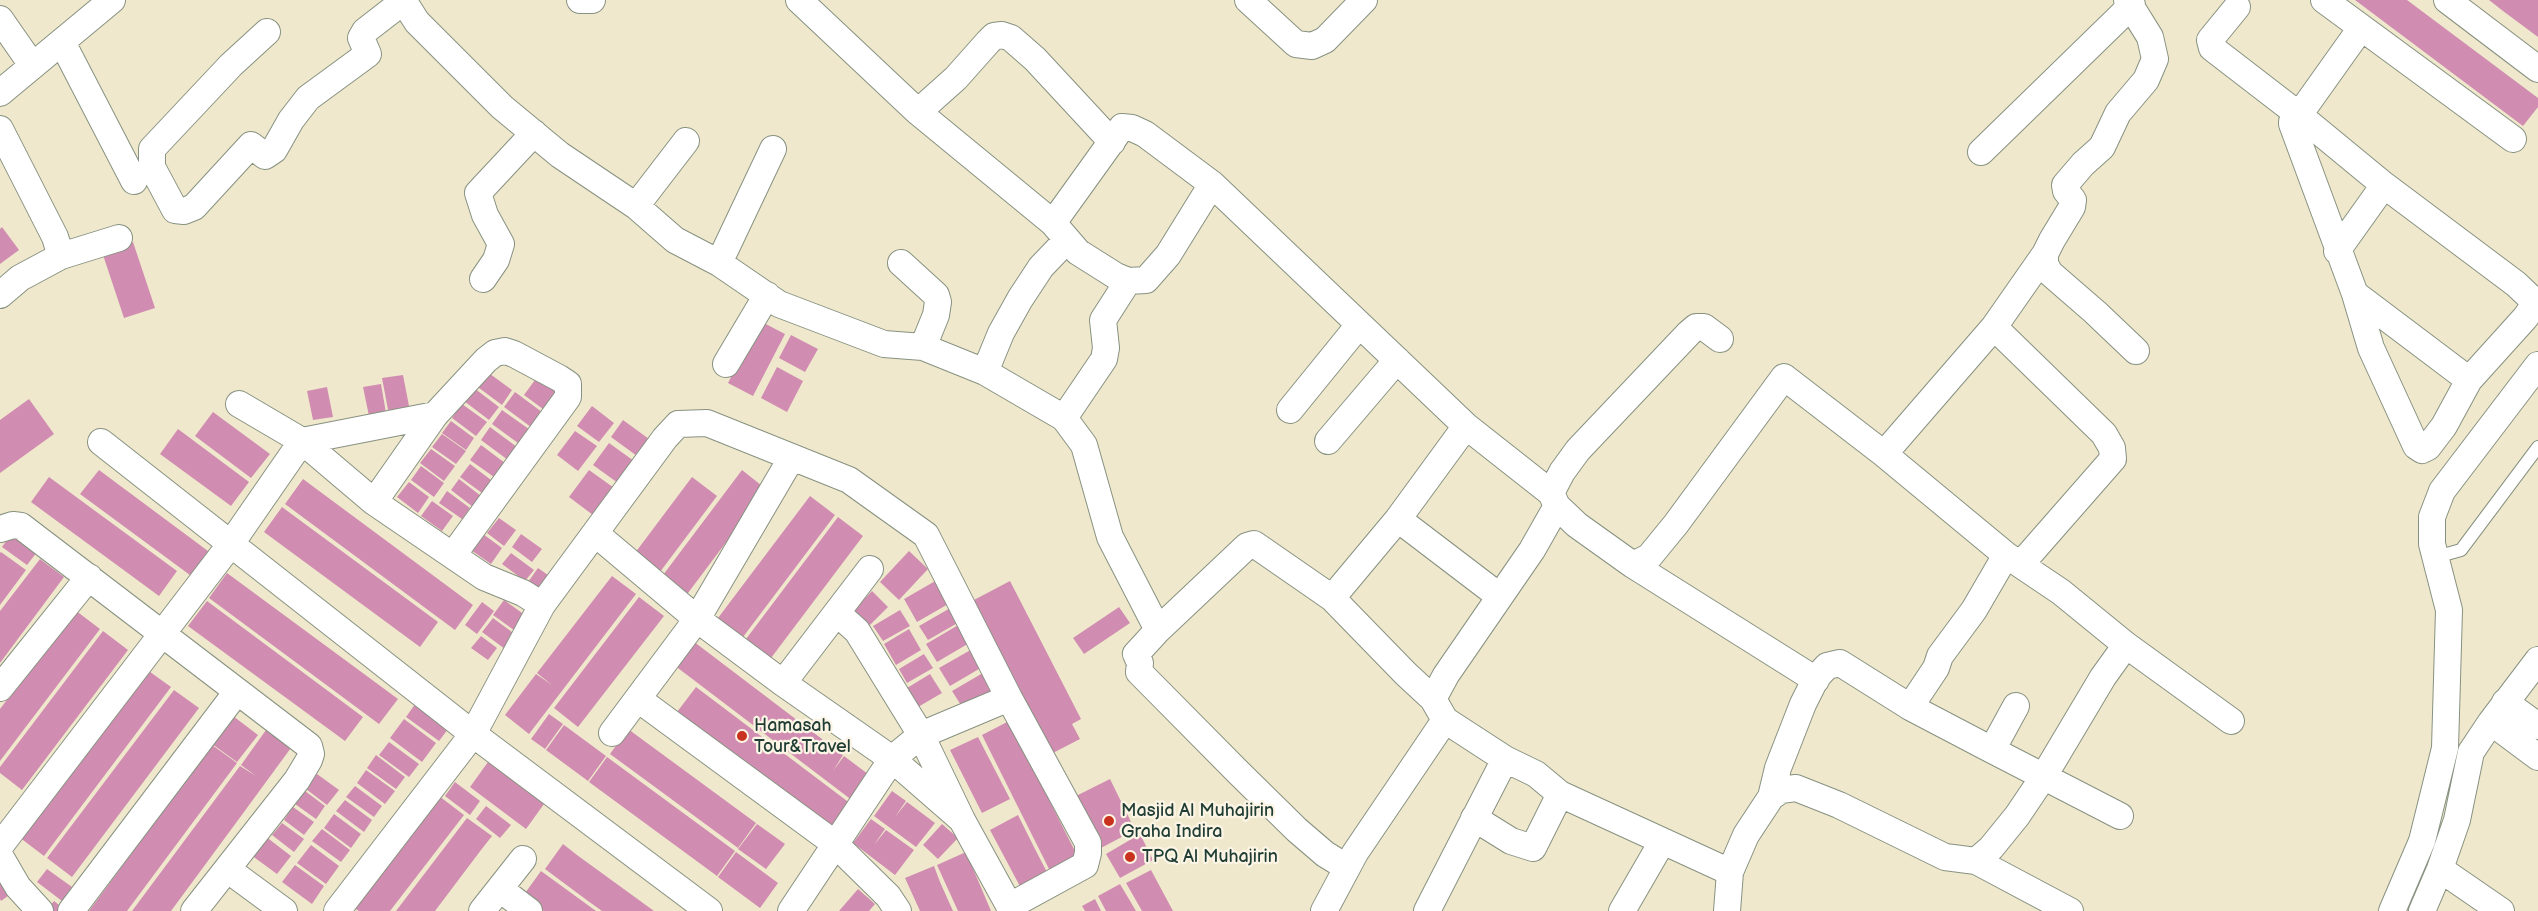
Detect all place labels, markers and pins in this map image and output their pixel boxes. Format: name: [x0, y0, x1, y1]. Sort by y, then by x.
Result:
place label: Hamasah Tour&Travel: [754, 715, 851, 758]
marker: Hamasah Tour&Travel: [735, 729, 749, 743]
place label: Masjid Al Muhajirin Graha Indira: [1121, 800, 1274, 842]
marker: Masjid Al Muhajirin Graha Indira: [1102, 814, 1116, 828]
place label: TPQ Al Muhajirin: [1142, 846, 1278, 868]
marker: TPQ Al Muhajirin: [1123, 850, 1137, 864]

